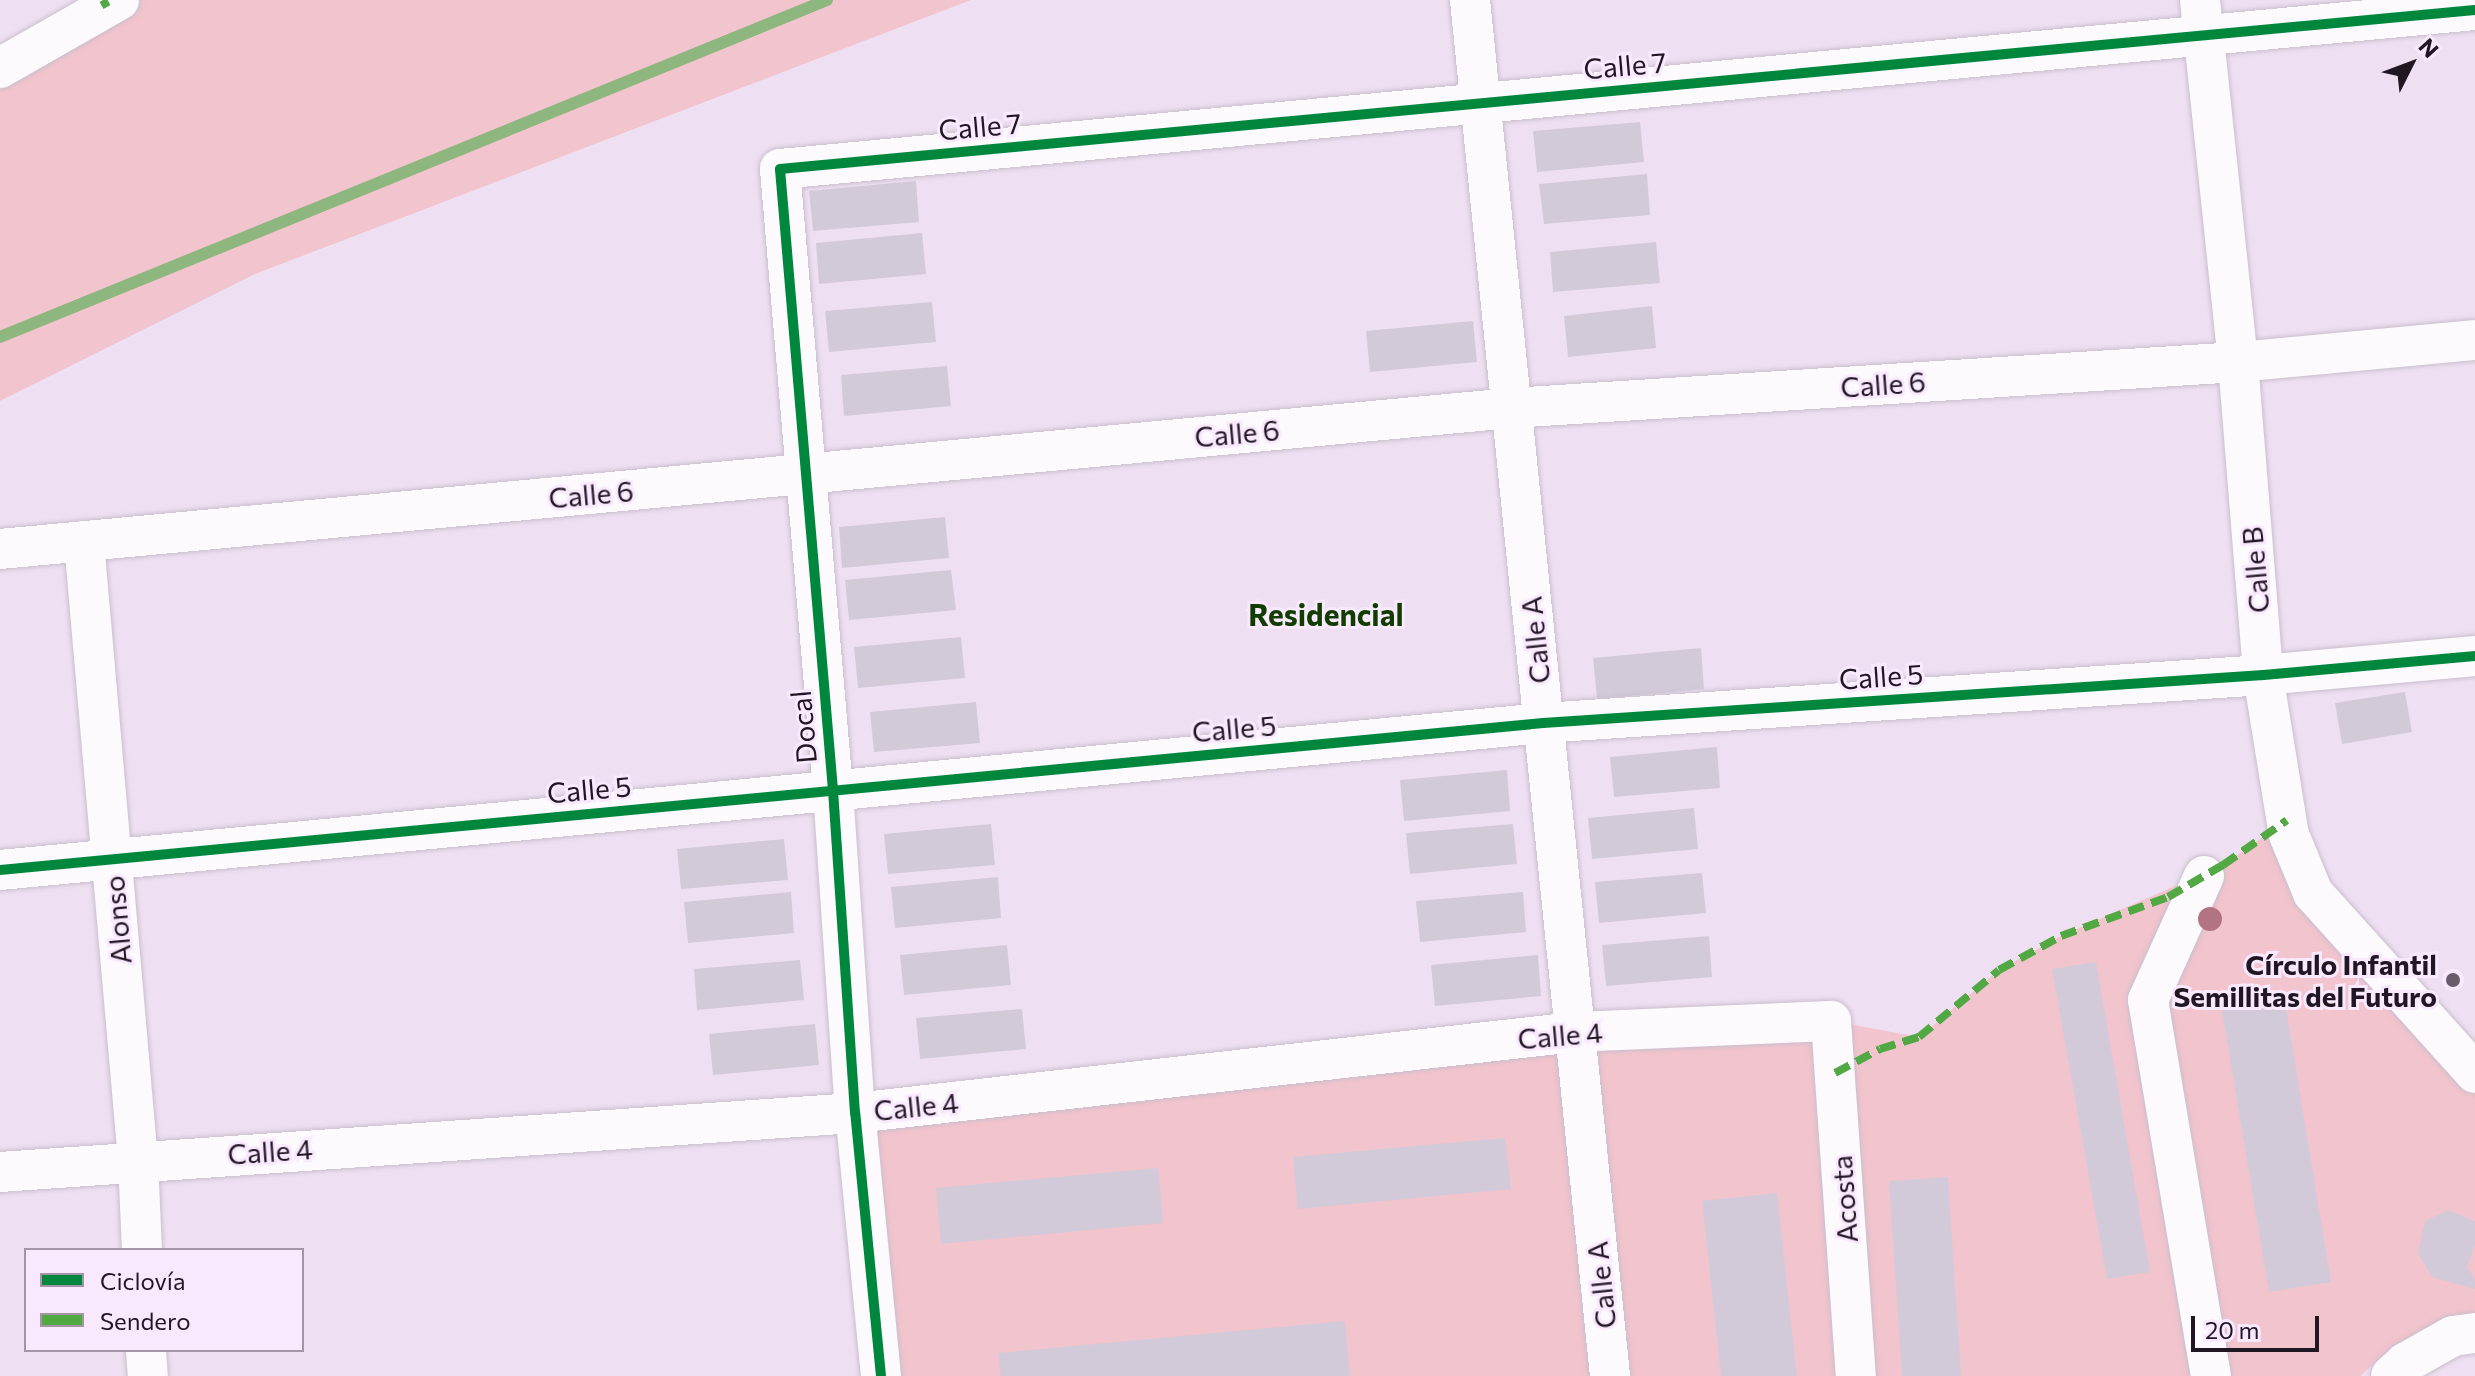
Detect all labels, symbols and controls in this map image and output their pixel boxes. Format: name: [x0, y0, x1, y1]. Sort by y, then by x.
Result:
north arrow: [2371, 24, 2451, 104]
text: N: [2414, 32, 2445, 63]
street label: Calle 7: [1582, 45, 1668, 85]
street label: Calle 7: [937, 106, 1023, 146]
street label: Calle 6: [1839, 364, 1927, 404]
street label: Calle 6: [1193, 413, 1281, 453]
street label: Calle 6: [547, 474, 635, 514]
street label: Calle B: [2235, 526, 2275, 614]
street label: Calle A: [1514, 595, 1556, 685]
district label: Residencial: [1248, 596, 1404, 632]
street label: Calle 5: [1838, 656, 1924, 696]
street label: Docal: [783, 689, 823, 765]
street label: Calle 5: [1191, 708, 1277, 748]
street label: Calle 5: [546, 769, 632, 809]
street label: Alonso: [96, 874, 138, 966]
place label: Círculo Infantil Semillitas del Futuro: [2173, 947, 2437, 1013]
marker: Círculo Infantil Semillitas del Futuro: [2444, 971, 2462, 989]
street label: Calle 4: [1516, 1015, 1604, 1055]
street label: Calle 4: [872, 1085, 960, 1127]
street label: Calle 4: [226, 1131, 314, 1171]
street label: Acosta: [1824, 1154, 1864, 1244]
street label: Calle A: [1580, 1240, 1622, 1330]
legend: [24, 1248, 304, 1352]
text: Ciclovía: [100, 1266, 186, 1295]
scale bar: [2195, 1300, 2323, 1350]
text: Sendero: [100, 1306, 191, 1335]
text: 20 m: [2205, 1315, 2259, 1344]

